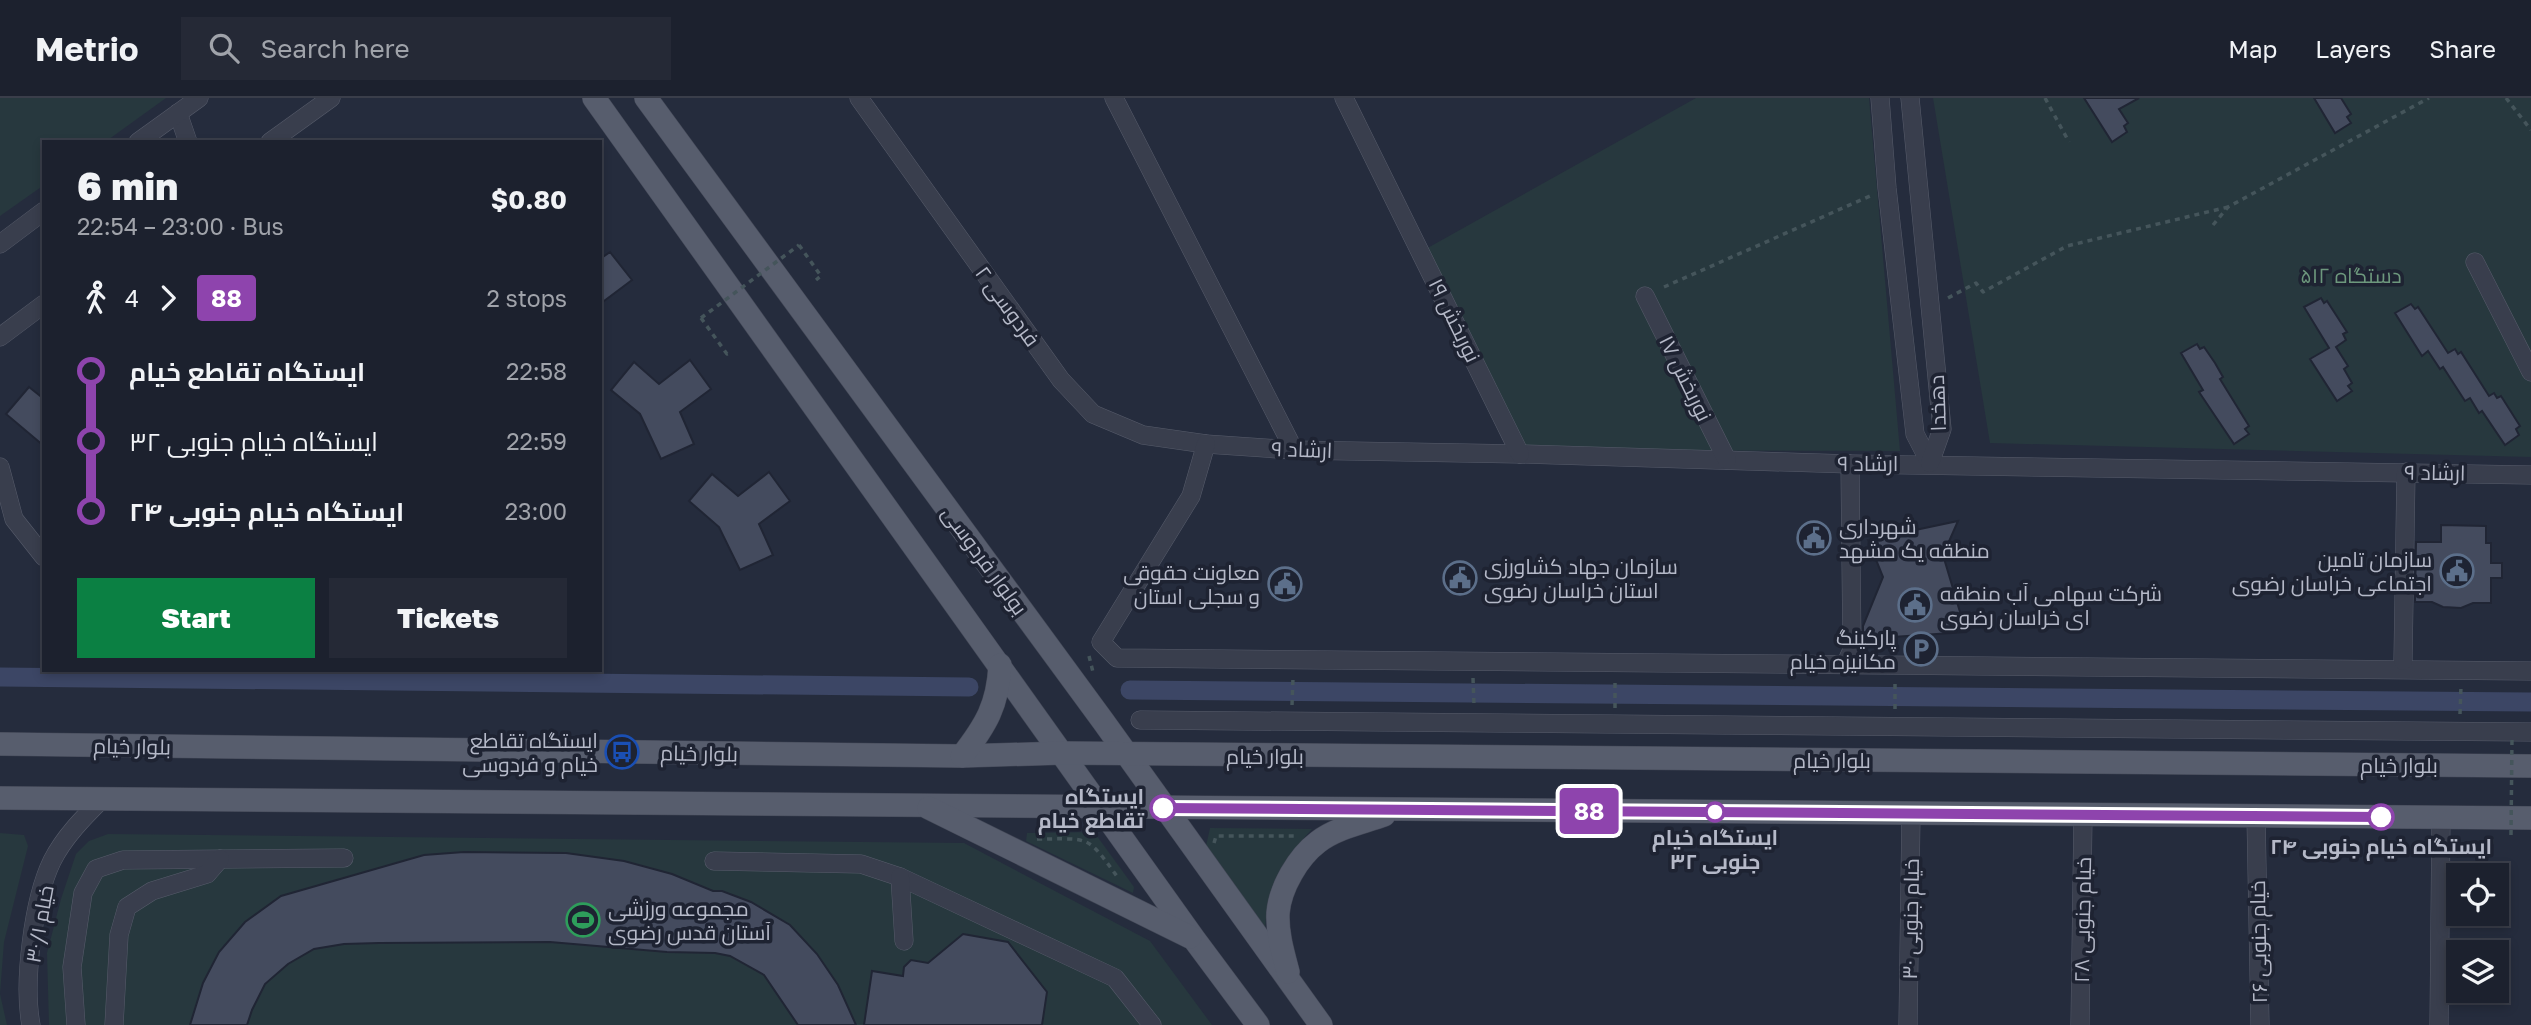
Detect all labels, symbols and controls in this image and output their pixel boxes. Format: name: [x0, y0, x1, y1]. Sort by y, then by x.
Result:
search box: [181, 17, 671, 80]
text: Metrio: [35, 29, 139, 68]
icon: search: [205, 29, 243, 67]
text: Search here: [261, 33, 410, 64]
text: Map: [2228, 34, 2277, 63]
text: Layers: [2315, 34, 2391, 63]
text: Share: [2429, 34, 2496, 63]
text: 6 min: [77, 163, 178, 208]
text: $0.80: [491, 184, 567, 215]
text: 22:54 – 23:00 · Bus: [77, 212, 284, 240]
street label: فردوسی ۲: [969, 261, 1046, 352]
park label: ۵۱۲ دستگاه: [2300, 262, 2402, 288]
street label: نوربخش ۱۹: [1423, 274, 1486, 367]
icon: walk: [77, 279, 115, 317]
icon: forward: [149, 279, 187, 317]
text: 88: [211, 283, 242, 312]
text: 4: [125, 284, 139, 312]
text: 2 stops: [486, 284, 567, 312]
street label: نوربخش ۱۷: [1653, 331, 1718, 426]
text: ایستگاه تقاطع خیام: [129, 356, 365, 387]
text: 22:58: [506, 357, 567, 385]
street label: دهخدا: [1923, 374, 1951, 432]
text: ایستگاه خیام جنوبی ۳۲: [129, 426, 378, 457]
text: 22:59: [506, 427, 567, 455]
street label: ارشاد ۹: [1271, 435, 1333, 463]
street label: ارشاد ۹: [1837, 450, 1899, 476]
street label: ارشاد ۹: [2404, 458, 2466, 486]
text: ایستگاه خیام جنوبی ۲۴: [129, 496, 404, 527]
text: 23:00: [505, 497, 567, 525]
street label: بولوار فردوسی: [936, 500, 1033, 620]
place label: شهرداری منطقه یک مشهد: [1839, 513, 1990, 564]
public building icon: شهرداری منطقه یک مشهد: [1795, 519, 1833, 557]
place label: سازمان تامین اجتماعی خراسان رضوی: [2232, 546, 2432, 597]
public building icon: سازمان تامین اجتماعی خراسان رضوی: [2438, 552, 2476, 590]
place label: سازمان جهاد کشاورزی استان خراسان رضوی: [1484, 553, 1678, 604]
place label: معاونت حقوقی و سجلی استان: [1123, 559, 1260, 610]
public building icon: سازمان جهاد کشاورزی استان خراسان رضوی: [1441, 559, 1479, 597]
public building icon: معاونت حقوقی و سجلی استان: [1266, 565, 1304, 603]
button: Start: [77, 578, 315, 658]
button: Tickets: [329, 578, 567, 658]
place label: شرکت سهامی آب منطقه ای خراسان رضوی: [1940, 580, 2162, 631]
public building icon: شرکت سهامی آب منطقه ای خراسان رضوی: [1896, 586, 1934, 624]
place label: پارکینگ مکانیزه خیام: [1790, 624, 1896, 676]
parking icon: پارکینگ مکانیزه خیام: [1902, 630, 1940, 668]
place label: ایستگاه تقاطع خیام و فردوسی: [462, 727, 598, 779]
street label: بلوار خیام: [93, 732, 171, 762]
bus stop icon: ایستگاه تقاطع خیام و فردوسی: [603, 733, 641, 771]
street label: بلوار خیام: [660, 739, 738, 769]
street label: بلوار خیام: [1226, 743, 1304, 771]
street label: بلوار خیام: [1793, 747, 1871, 775]
street label: بلوار خیام: [2360, 752, 2438, 780]
place label: ایستگاه تقاطع خیام: [1038, 783, 1145, 835]
line badge: 88: [1558, 788, 1620, 834]
marker: ایستگاه تقاطع خیام: [1150, 795, 1176, 821]
text: 88: [1574, 796, 1604, 825]
marker: ایستگاه خیام جنوبی ۳۲: [1705, 802, 1725, 822]
marker: ایستگاه خیام جنوبی ۲۴: [2368, 804, 2394, 830]
place label: ایستگاه خیام جنوبی ۳۲: [1652, 824, 1778, 875]
place label: ایستگاه خیام جنوبی ۲۴: [2270, 833, 2492, 861]
street label: خیام جنوبی ۲۸: [2068, 857, 2098, 983]
street label: خیام جنوبی ۳۰: [1896, 858, 1926, 980]
map controls: [2446, 863, 2509, 1003]
button: locate: [2446, 863, 2509, 926]
street label: خیام جنوبی ۲۶: [2244, 880, 2274, 1004]
street label: خیام ۳۰/۱: [19, 883, 61, 965]
place label: مجموعه ورزشی آستان قدس رضوی: [608, 895, 771, 946]
sports icon: مجموعه ورزشی آستان قدس رضوی: [564, 901, 602, 939]
button: layers: [2446, 940, 2509, 1003]

